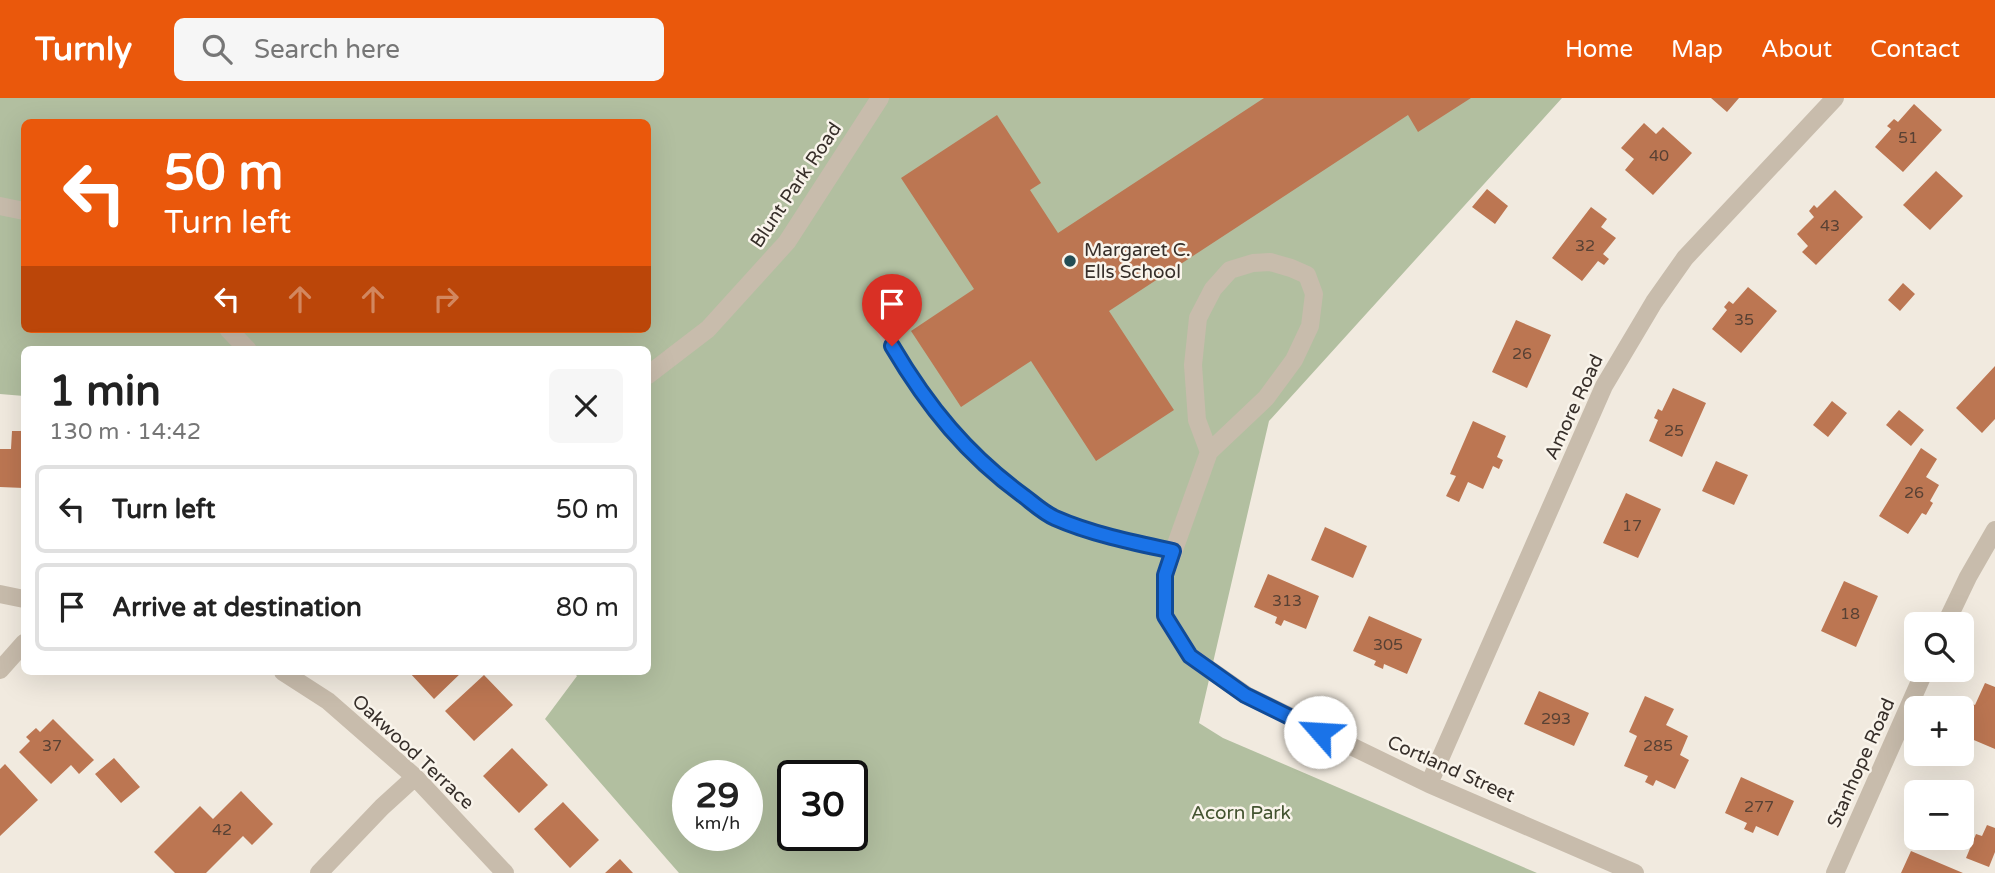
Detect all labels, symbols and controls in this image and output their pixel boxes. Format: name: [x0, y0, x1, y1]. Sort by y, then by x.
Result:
search box: [174, 18, 664, 81]
text: Turnly: [35, 30, 132, 69]
icon: search: [198, 30, 236, 68]
text: Search here: [254, 34, 400, 65]
text: Home: [1565, 35, 1633, 64]
text: Map: [1671, 35, 1723, 64]
text: About: [1761, 35, 1832, 64]
text: Contact: [1870, 35, 1960, 64]
street label: Blunt Park Road: [746, 118, 846, 252]
house number: 51: [1898, 128, 1918, 148]
text: 50 m: [164, 144, 283, 203]
house number: 40: [1649, 146, 1669, 166]
icon: left: [49, 147, 140, 238]
text: Turn left: [164, 204, 291, 242]
house number: 43: [1820, 216, 1840, 236]
house number: 32: [1575, 236, 1595, 256]
place label: Margaret C. Ells School: [1084, 239, 1191, 283]
marker: Margaret C. Ells School: [1062, 253, 1078, 269]
pin: [862, 274, 922, 346]
icon: left: [208, 280, 246, 318]
icon: ahead: [281, 280, 319, 318]
icon: ahead: [354, 280, 392, 318]
icon: right: [427, 280, 465, 318]
icon: arrive: [873, 285, 911, 323]
house number: 35: [1734, 310, 1754, 330]
house number: 26: [1512, 344, 1532, 364]
street label: Amore Road: [1540, 351, 1608, 463]
text: 1 min: [49, 366, 161, 417]
button: close: [549, 369, 623, 443]
text: 130 m · 14:42: [49, 418, 201, 446]
house number: 25: [1664, 421, 1684, 441]
house number: 26: [1904, 483, 1924, 503]
icon: left: [53, 490, 91, 528]
text: Turn left: [112, 494, 215, 525]
text: 50 m: [556, 494, 619, 525]
house number: 17: [1622, 516, 1642, 536]
icon: arrive: [53, 588, 91, 626]
house number: 313: [1272, 591, 1302, 611]
text: Arrive at destination: [112, 592, 362, 623]
text: 80 m: [556, 592, 619, 623]
house number: 18: [1840, 604, 1860, 624]
map controls: [1904, 612, 1974, 850]
button: search: [1904, 612, 1974, 682]
house number: 305: [1373, 635, 1403, 655]
street label: Oakwood Terrace: [348, 690, 478, 814]
position arrow: [1283, 695, 1357, 769]
street label: Stanhope Road: [1823, 695, 1899, 831]
button: +: [1904, 696, 1974, 766]
house number: 293: [1541, 709, 1571, 729]
street label: Cortland Street: [1384, 731, 1518, 807]
house number: 37: [42, 736, 62, 756]
house number: 285: [1643, 736, 1673, 756]
speed limit sign: 30: [777, 760, 868, 851]
text: 29: [696, 775, 739, 817]
button: −: [1904, 780, 1974, 850]
house number: 277: [1744, 797, 1774, 817]
park label: Acorn Park: [1191, 802, 1291, 824]
text: km/h: [695, 812, 740, 834]
house number: 42: [212, 820, 232, 840]

